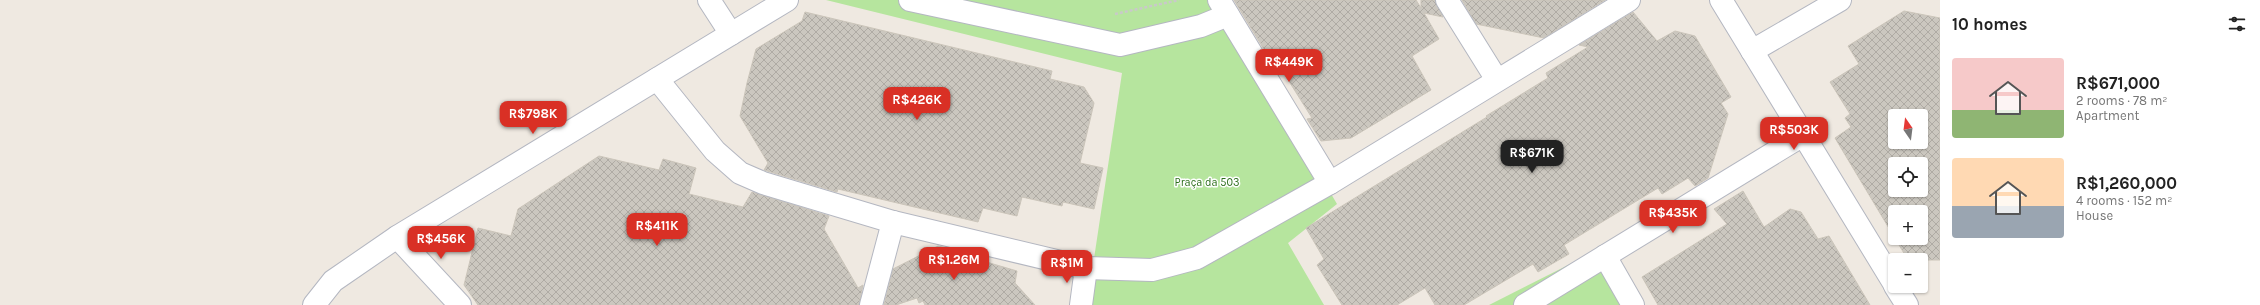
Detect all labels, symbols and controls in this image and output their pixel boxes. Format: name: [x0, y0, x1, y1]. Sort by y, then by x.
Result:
icon: filters: [2226, 13, 2248, 35]
text: 10 homes: [1952, 14, 2027, 34]
pin: R$449K: [1256, 49, 1322, 83]
text: R$449K: [1264, 54, 1314, 69]
text: R$671,000: [2076, 73, 2160, 93]
icon: home: [1984, 74, 2032, 122]
pin: R$426K: [884, 87, 950, 121]
text: R$426K: [892, 92, 942, 107]
text: 2 rooms · 78 m²: [2076, 93, 2168, 108]
pin: R$798K: [500, 101, 566, 135]
text: R$798K: [509, 106, 557, 121]
text: Apartment: [2076, 108, 2139, 123]
north arrow: [1888, 109, 1928, 149]
map controls: [1888, 109, 1928, 293]
pin: R$503K: [1761, 117, 1827, 151]
text: R$503K: [1769, 122, 1819, 137]
pin: R$671K: [1499, 140, 1565, 174]
text: R$671K: [1510, 145, 1554, 160]
button: locate: [1888, 157, 1928, 197]
text: R$1,260,000: [2076, 173, 2177, 193]
icon: home: [1984, 174, 2032, 222]
park label: Praça da 503: [1175, 176, 1239, 189]
text: 4 rooms · 152 m²: [2076, 193, 2172, 208]
pin: R$435K: [1640, 200, 1706, 234]
text: R$435K: [1648, 205, 1698, 220]
button: +: [1888, 205, 1928, 245]
text: House: [2076, 208, 2113, 223]
pin: R$411K: [624, 213, 690, 247]
text: R$411K: [636, 218, 678, 233]
pin: R$456K: [408, 226, 474, 260]
text: R$456K: [416, 231, 466, 246]
pin: R$1.26M: [917, 247, 991, 281]
pin: R$1M: [1043, 250, 1091, 284]
text: R$1.26M: [928, 252, 980, 267]
button: −: [1888, 253, 1928, 293]
text: R$1M: [1050, 255, 1084, 270]

